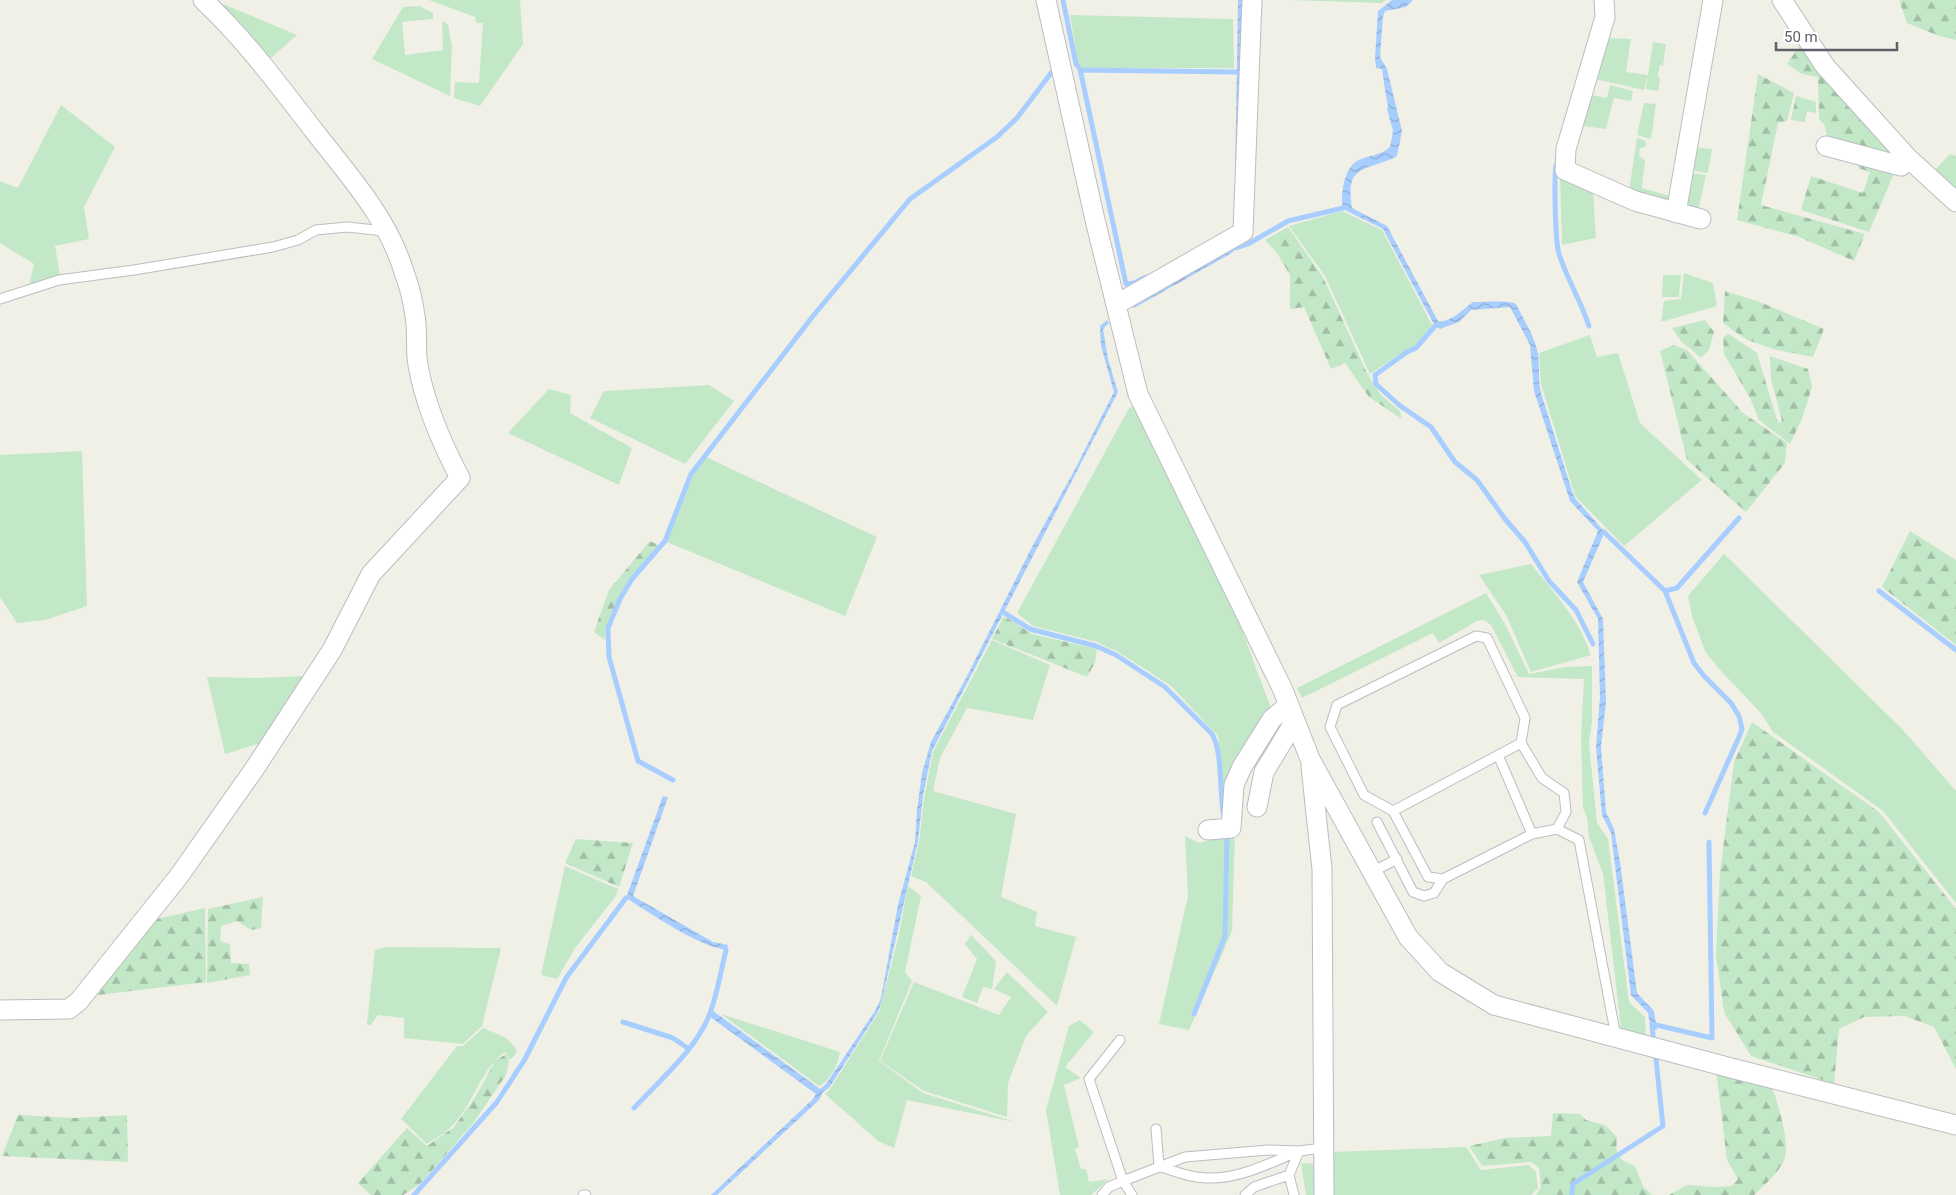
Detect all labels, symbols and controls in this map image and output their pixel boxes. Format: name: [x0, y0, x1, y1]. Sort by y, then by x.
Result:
scale bar: [1776, 20, 1897, 52]
text: 50 m: [1784, 28, 1818, 46]

